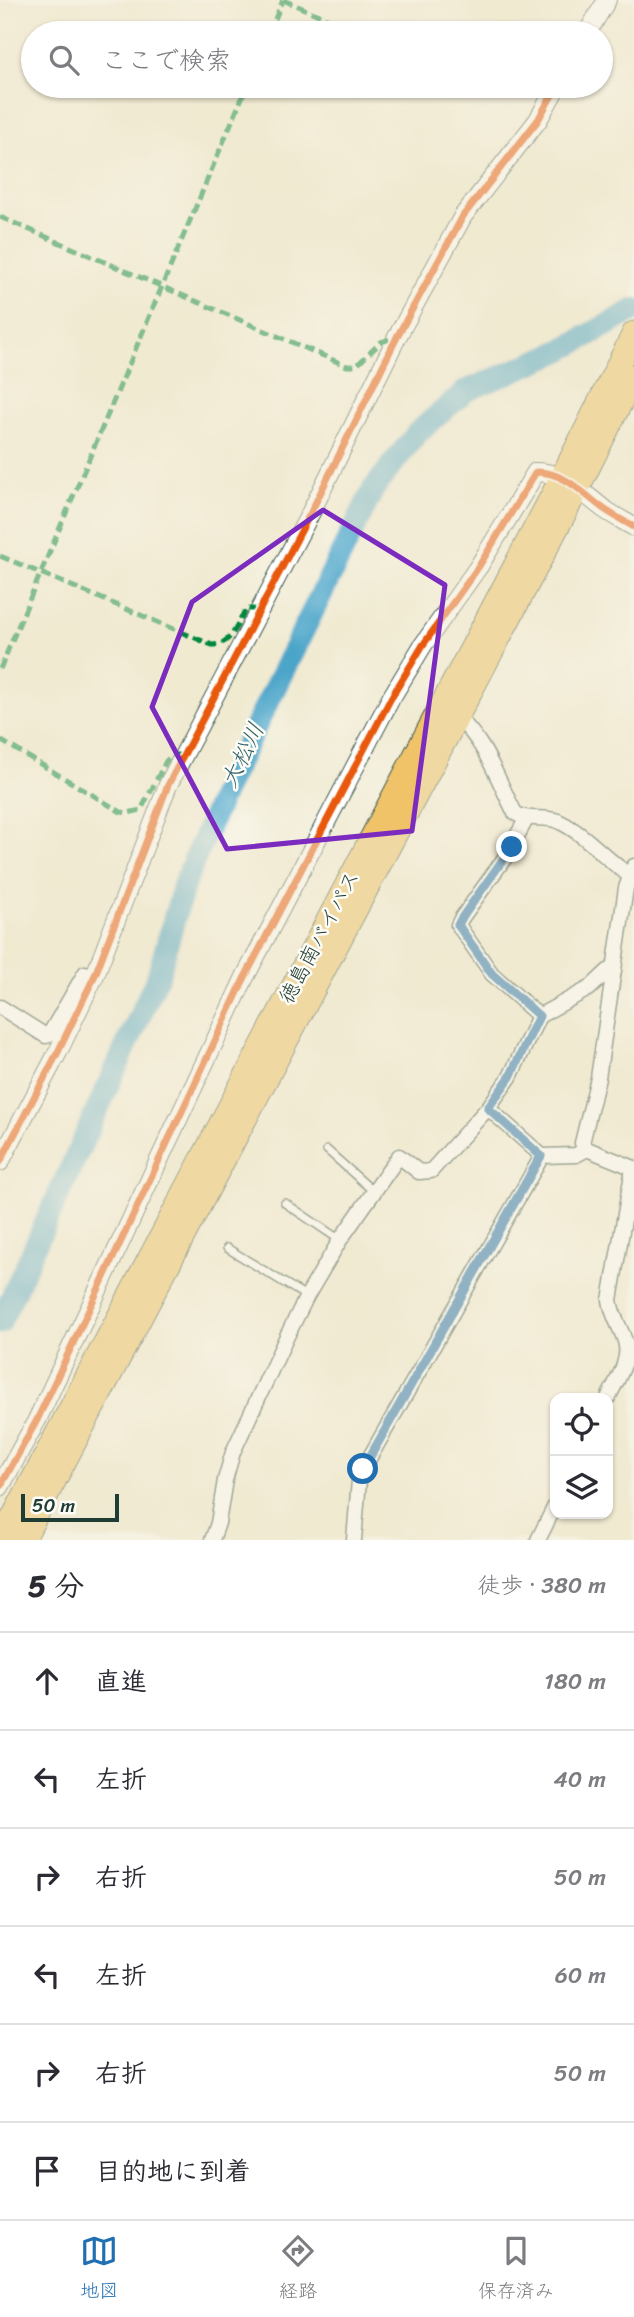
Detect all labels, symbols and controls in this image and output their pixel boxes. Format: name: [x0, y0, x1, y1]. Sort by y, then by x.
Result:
search box: [21, 21, 613, 98]
text: ここで検索: [101, 37, 231, 83]
icon: search: [45, 41, 83, 79]
water label: 大松川: [209, 715, 276, 795]
route end: [496, 831, 527, 862]
street label: 徳島南バイパス: [268, 863, 370, 1011]
map controls: [550, 1393, 613, 1519]
button: locate: [550, 1393, 613, 1456]
route start: [347, 1453, 378, 1484]
button: layers: [550, 1456, 613, 1519]
text: 50 m: [32, 1489, 75, 1522]
scale bar: [21, 1491, 119, 1523]
text: 5 分: [28, 1559, 84, 1613]
text: 徒歩 · 380 m: [477, 1565, 606, 1606]
text: 直進: [95, 1658, 147, 1704]
text: 180 m: [544, 1661, 606, 1702]
icon: ahead: [28, 1662, 66, 1700]
text: 左折: [95, 1756, 147, 1802]
text: 40 m: [553, 1759, 606, 1800]
icon: left: [28, 1760, 66, 1798]
text: 右折: [95, 1854, 147, 1900]
text: 50 m: [554, 1857, 606, 1898]
icon: right: [28, 1858, 66, 1896]
text: 左折: [95, 1952, 147, 1998]
text: 60 m: [555, 1955, 606, 1996]
icon: left: [28, 1956, 66, 1994]
text: 右折: [95, 2050, 147, 2096]
text: 50 m: [554, 2053, 606, 2094]
icon: right: [28, 2054, 66, 2092]
text: 目的地に到着: [95, 2148, 251, 2194]
icon: arrive: [28, 2152, 66, 2190]
tab: 地図: [80, 2232, 118, 2307]
tab: 経路: [279, 2232, 317, 2307]
tab: 保存済み: [478, 2232, 554, 2307]

